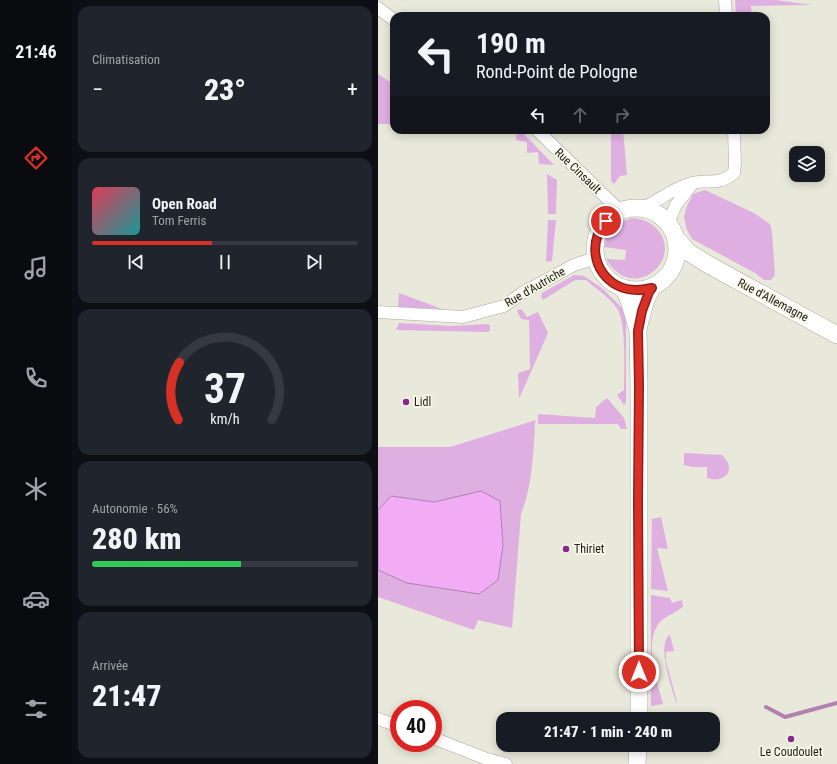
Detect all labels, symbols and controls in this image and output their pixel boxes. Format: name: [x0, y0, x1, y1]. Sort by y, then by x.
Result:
text: 190 m: [476, 27, 546, 60]
icon: left: [410, 28, 462, 80]
text: 21:46: [15, 41, 57, 62]
text: Climatisation: [92, 52, 160, 67]
text: Rond-Point de Pologne: [476, 61, 638, 82]
text: 23°: [204, 72, 246, 107]
text: −: [92, 77, 103, 102]
text: +: [347, 77, 358, 102]
icon: left: [527, 104, 549, 126]
icon: ahead: [569, 104, 591, 126]
icon: right: [611, 104, 633, 126]
icon: directions: [22, 144, 50, 172]
street label: Rue Cinsault: [552, 145, 604, 197]
map controls: [789, 146, 825, 182]
button: layers: [789, 146, 825, 182]
text: Open Road: [152, 195, 217, 213]
pin: [589, 204, 623, 238]
icon: arrive: [595, 210, 617, 232]
text: Tom Ferris: [152, 213, 206, 228]
icon: previous: [125, 251, 147, 273]
icon: pause: [214, 251, 236, 273]
icon: next: [303, 251, 325, 273]
icon: music: [22, 254, 50, 282]
street label: Rue d'Autriche: [502, 264, 568, 310]
street label: Rue d'Allemagne: [735, 275, 811, 325]
icon: phone: [22, 364, 50, 392]
text: 37: [204, 364, 246, 413]
place label: Lidl: [414, 395, 431, 409]
marker: Lidl: [401, 397, 411, 407]
text: km/h: [210, 411, 240, 427]
icon: climate: [22, 475, 50, 503]
text: Autonomie · 56%: [92, 501, 178, 516]
text: 280 km: [92, 521, 181, 556]
place label: Thiriet: [574, 542, 605, 556]
marker: Thiriet: [561, 544, 571, 554]
icon: car: [22, 585, 50, 613]
position arrow: [618, 651, 660, 693]
text: Arrivée: [92, 658, 128, 673]
text: 21:47: [92, 678, 161, 713]
icon: filters: [22, 695, 50, 723]
speed limit sign: 40: [390, 700, 442, 752]
text: 21:47 · 1 min · 240 m: [544, 723, 672, 741]
marker: Le Coudoulet: [786, 734, 796, 744]
place label: Le Coudoulet: [760, 745, 823, 759]

